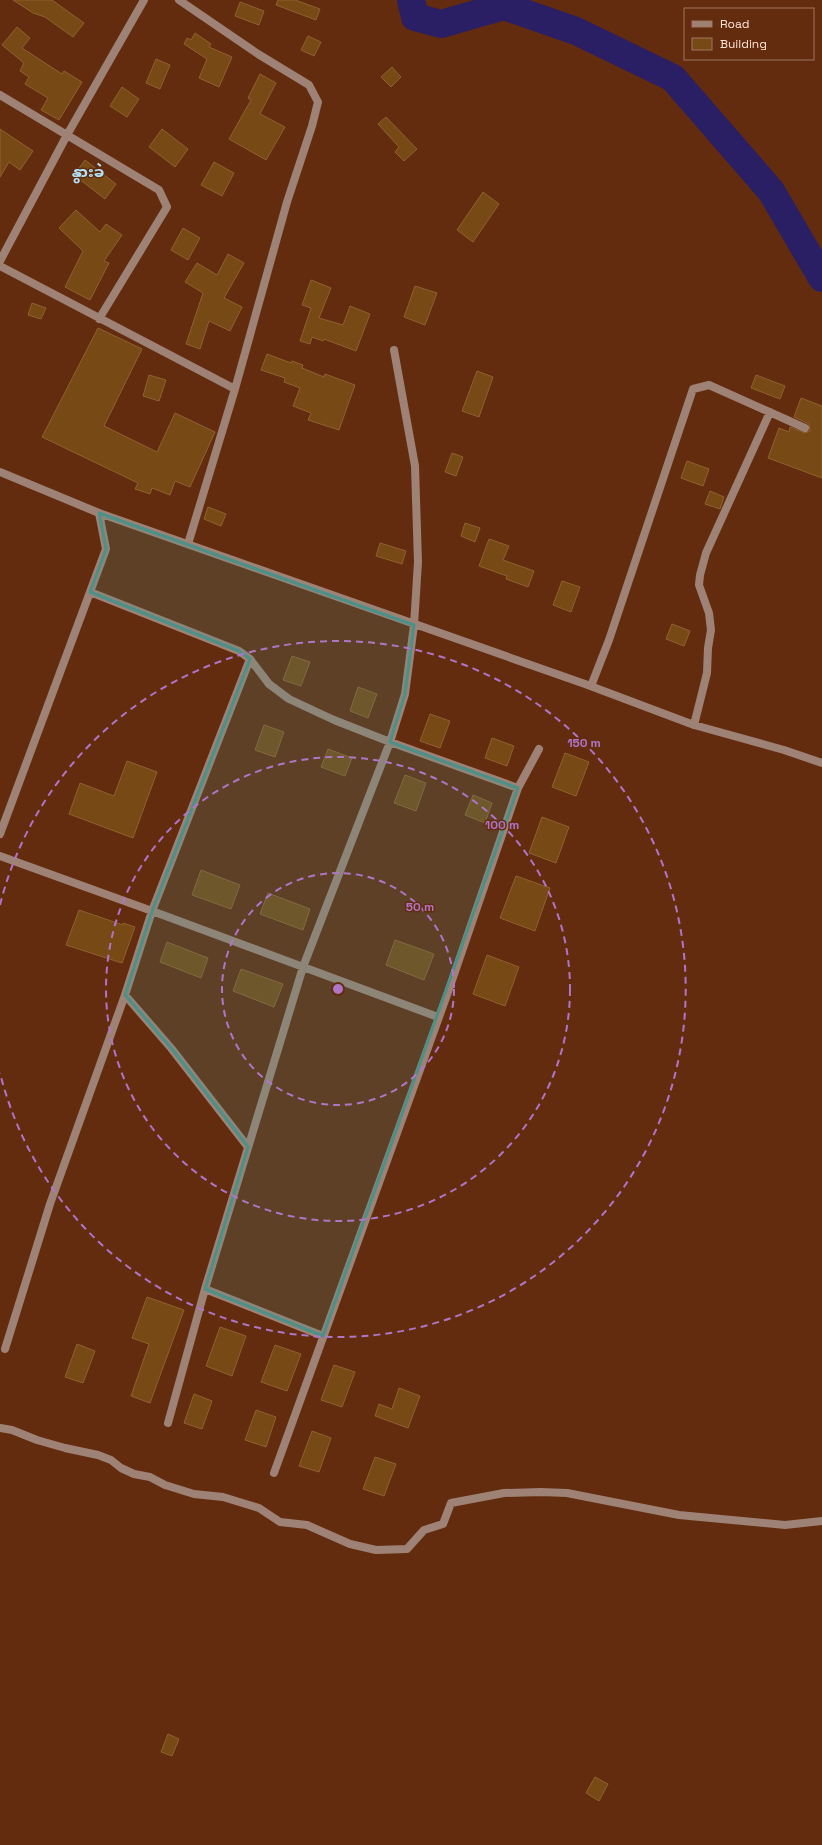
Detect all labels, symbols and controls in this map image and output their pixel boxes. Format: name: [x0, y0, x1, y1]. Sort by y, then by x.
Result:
legend: [684, 8, 814, 60]
text: Road: [720, 16, 749, 32]
text: Building: [720, 36, 767, 52]
district label: နွားခဲ: [72, 162, 104, 184]
text: 150 m: [567, 735, 601, 751]
text: 100 m: [485, 817, 519, 833]
text: 50 m: [406, 899, 434, 915]
centre of rings: [331, 982, 345, 996]

